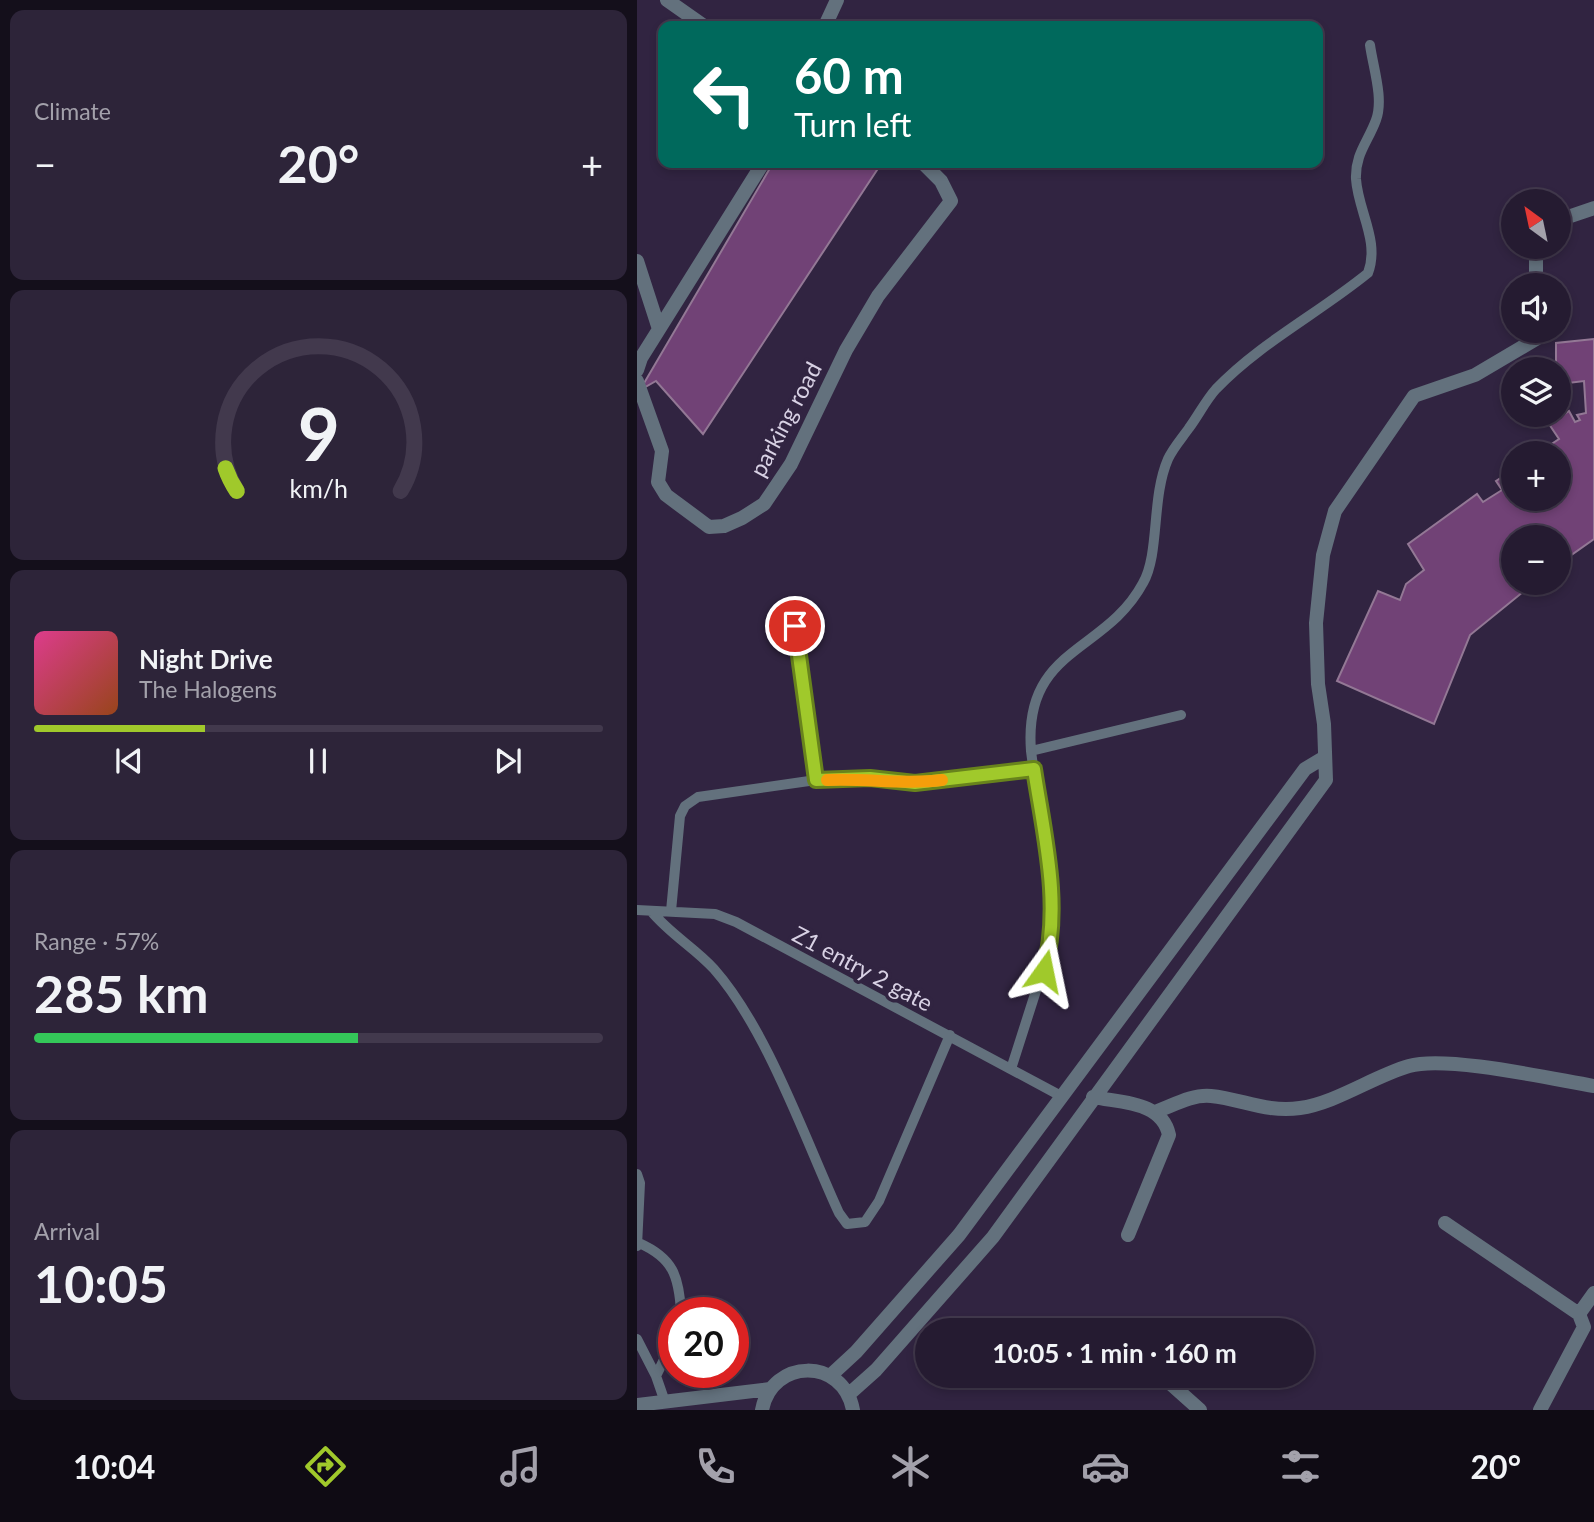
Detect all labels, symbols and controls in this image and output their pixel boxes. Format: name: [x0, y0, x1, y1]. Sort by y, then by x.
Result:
text: 60 m: [794, 46, 904, 104]
icon: left: [679, 49, 770, 140]
text: Climate: [34, 97, 111, 125]
text: Turn left: [794, 105, 911, 144]
text: 20°: [278, 132, 359, 194]
text: −: [34, 141, 56, 187]
text: +: [581, 141, 603, 187]
north arrow: [1501, 189, 1571, 259]
map controls: [1501, 189, 1571, 595]
button: sound: [1501, 273, 1571, 343]
street label: parking road: [743, 357, 827, 481]
button: layers: [1501, 357, 1571, 427]
text: 9: [297, 389, 340, 477]
button: +: [1501, 441, 1571, 511]
text: km/h: [289, 473, 348, 503]
button: −: [1501, 525, 1571, 595]
pin: [765, 596, 825, 656]
icon: arrive: [776, 607, 814, 645]
text: Night Drive: [139, 643, 273, 675]
text: The Halogens: [139, 675, 277, 703]
icon: previous: [110, 742, 148, 780]
icon: pause: [299, 742, 337, 780]
icon: next: [489, 742, 527, 780]
street label: Z1 entry 2 gate: [788, 919, 938, 1017]
text: Range · 57%: [34, 927, 159, 955]
position arrow: [1007, 934, 1081, 1008]
text: 285 km: [34, 962, 208, 1024]
text: Arrival: [34, 1217, 100, 1245]
text: 10:05: [34, 1252, 168, 1314]
speed limit sign: 20: [658, 1297, 749, 1388]
text: 10:05 · 1 min · 160 m: [992, 1337, 1237, 1369]
icon: directions: [301, 1442, 350, 1491]
icon: music: [496, 1442, 545, 1491]
icon: phone: [691, 1442, 740, 1491]
icon: climate: [886, 1442, 935, 1491]
icon: car: [1081, 1442, 1130, 1491]
icon: filters: [1276, 1442, 1325, 1491]
text: 10:04: [73, 1447, 155, 1486]
text: 20°: [1471, 1447, 1521, 1486]

